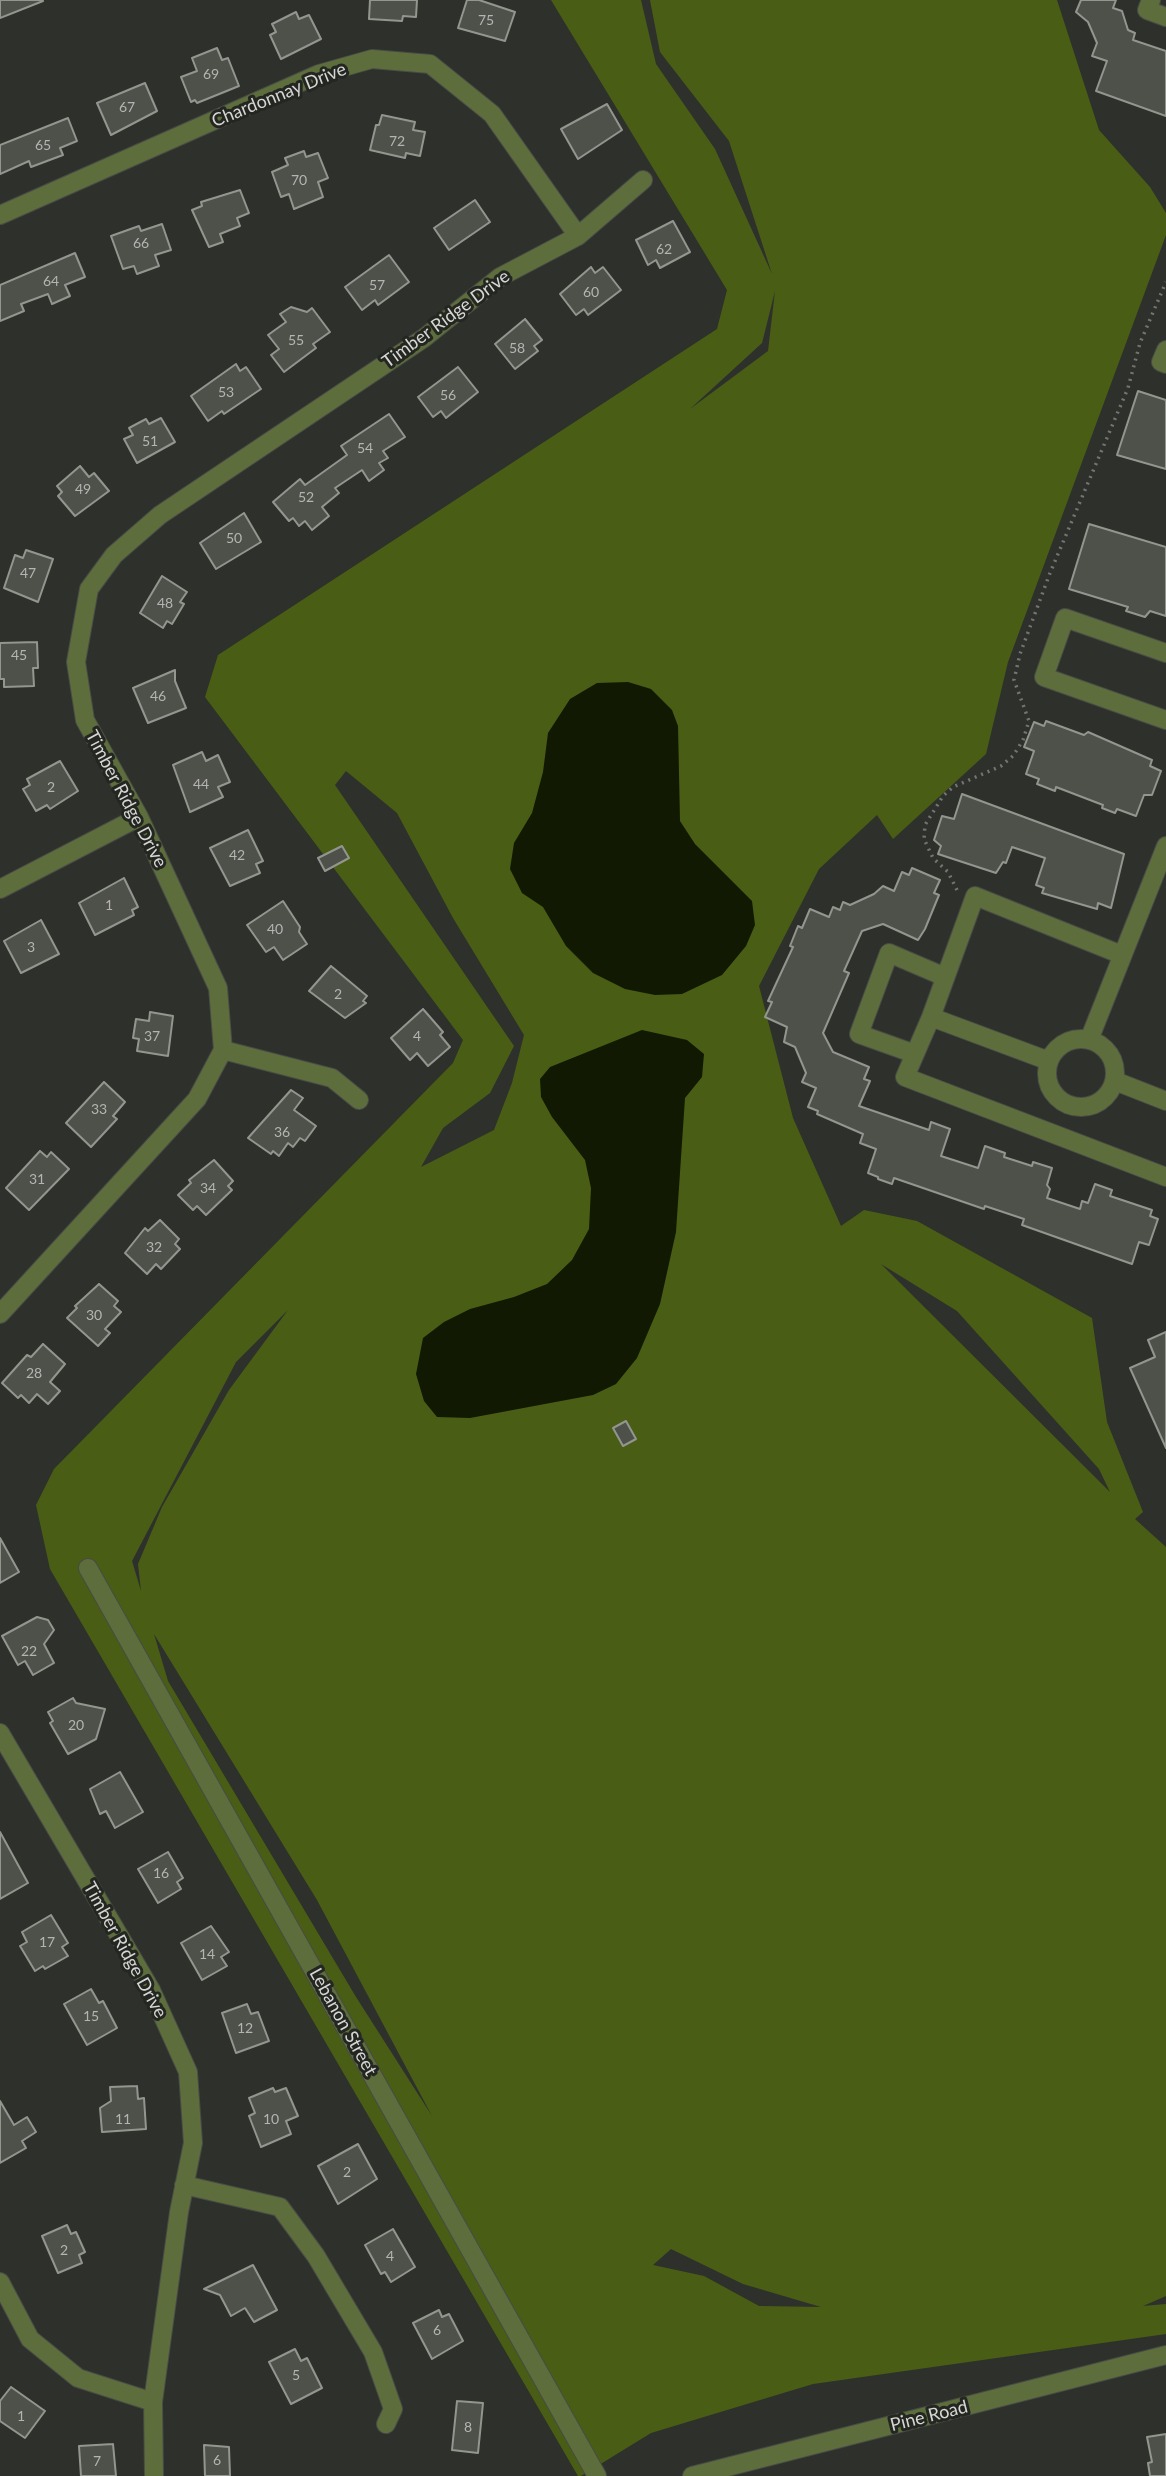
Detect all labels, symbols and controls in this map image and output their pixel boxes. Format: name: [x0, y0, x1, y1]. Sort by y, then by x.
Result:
house number: 75: [478, 12, 494, 28]
street label: Chardonnay Drive: [209, 58, 349, 132]
house number: 69: [203, 66, 219, 82]
house number: 67: [119, 99, 135, 115]
house number: 72: [389, 133, 405, 149]
house number: 65: [35, 137, 51, 153]
house number: 70: [291, 172, 307, 188]
house number: 66: [133, 235, 149, 251]
house number: 62: [656, 241, 672, 257]
street label: Timber Ridge Drive: [378, 266, 514, 372]
house number: 64: [43, 273, 59, 289]
house number: 57: [369, 277, 385, 293]
house number: 60: [583, 284, 599, 300]
house number: 55: [288, 332, 304, 348]
house number: 58: [509, 340, 525, 356]
house number: 53: [218, 384, 234, 400]
house number: 56: [440, 387, 456, 403]
house number: 51: [142, 433, 158, 449]
house number: 54: [357, 440, 373, 456]
house number: 49: [75, 481, 91, 497]
house number: 52: [298, 489, 314, 505]
house number: 50: [226, 530, 242, 546]
house number: 47: [20, 565, 36, 581]
house number: 48: [157, 595, 173, 611]
house number: 45: [11, 647, 27, 663]
house number: 46: [150, 688, 166, 704]
street label: Timber Ridge Drive: [81, 727, 171, 871]
house number: 44: [193, 776, 209, 792]
house number: 2: [47, 779, 55, 795]
house number: 42: [229, 847, 245, 863]
house number: 1: [105, 897, 113, 913]
house number: 40: [267, 921, 283, 937]
house number: 3: [27, 939, 35, 955]
house number: 2: [334, 986, 342, 1002]
house number: 37: [144, 1028, 160, 1044]
house number: 4: [413, 1028, 421, 1044]
house number: 33: [91, 1101, 107, 1117]
house number: 36: [274, 1124, 290, 1140]
house number: 31: [29, 1171, 45, 1187]
house number: 34: [200, 1180, 216, 1196]
house number: 32: [146, 1239, 162, 1255]
house number: 30: [86, 1307, 102, 1323]
house number: 28: [26, 1365, 42, 1381]
house number: 22: [21, 1643, 37, 1659]
house number: 20: [68, 1717, 84, 1733]
house number: 16: [153, 1865, 169, 1881]
street label: Timber Ridge Drive: [79, 1878, 171, 2022]
house number: 17: [39, 1934, 55, 1950]
house number: 14: [199, 1946, 215, 1962]
street label: Lebanon Street: [305, 1965, 381, 2079]
house number: 15: [83, 2008, 99, 2024]
house number: 12: [237, 2020, 253, 2036]
house number: 11: [115, 2111, 131, 2127]
house number: 10: [263, 2111, 279, 2127]
house number: 2: [343, 2164, 351, 2180]
house number: 2: [60, 2242, 68, 2258]
house number: 4: [386, 2248, 394, 2264]
house number: 6: [433, 2322, 441, 2338]
house number: 5: [292, 2367, 300, 2383]
street label: Pine Road: [888, 2396, 970, 2436]
house number: 1: [17, 2408, 25, 2424]
house number: 8: [464, 2419, 472, 2435]
house number: 6: [213, 2452, 221, 2468]
house number: 7: [93, 2453, 101, 2469]

